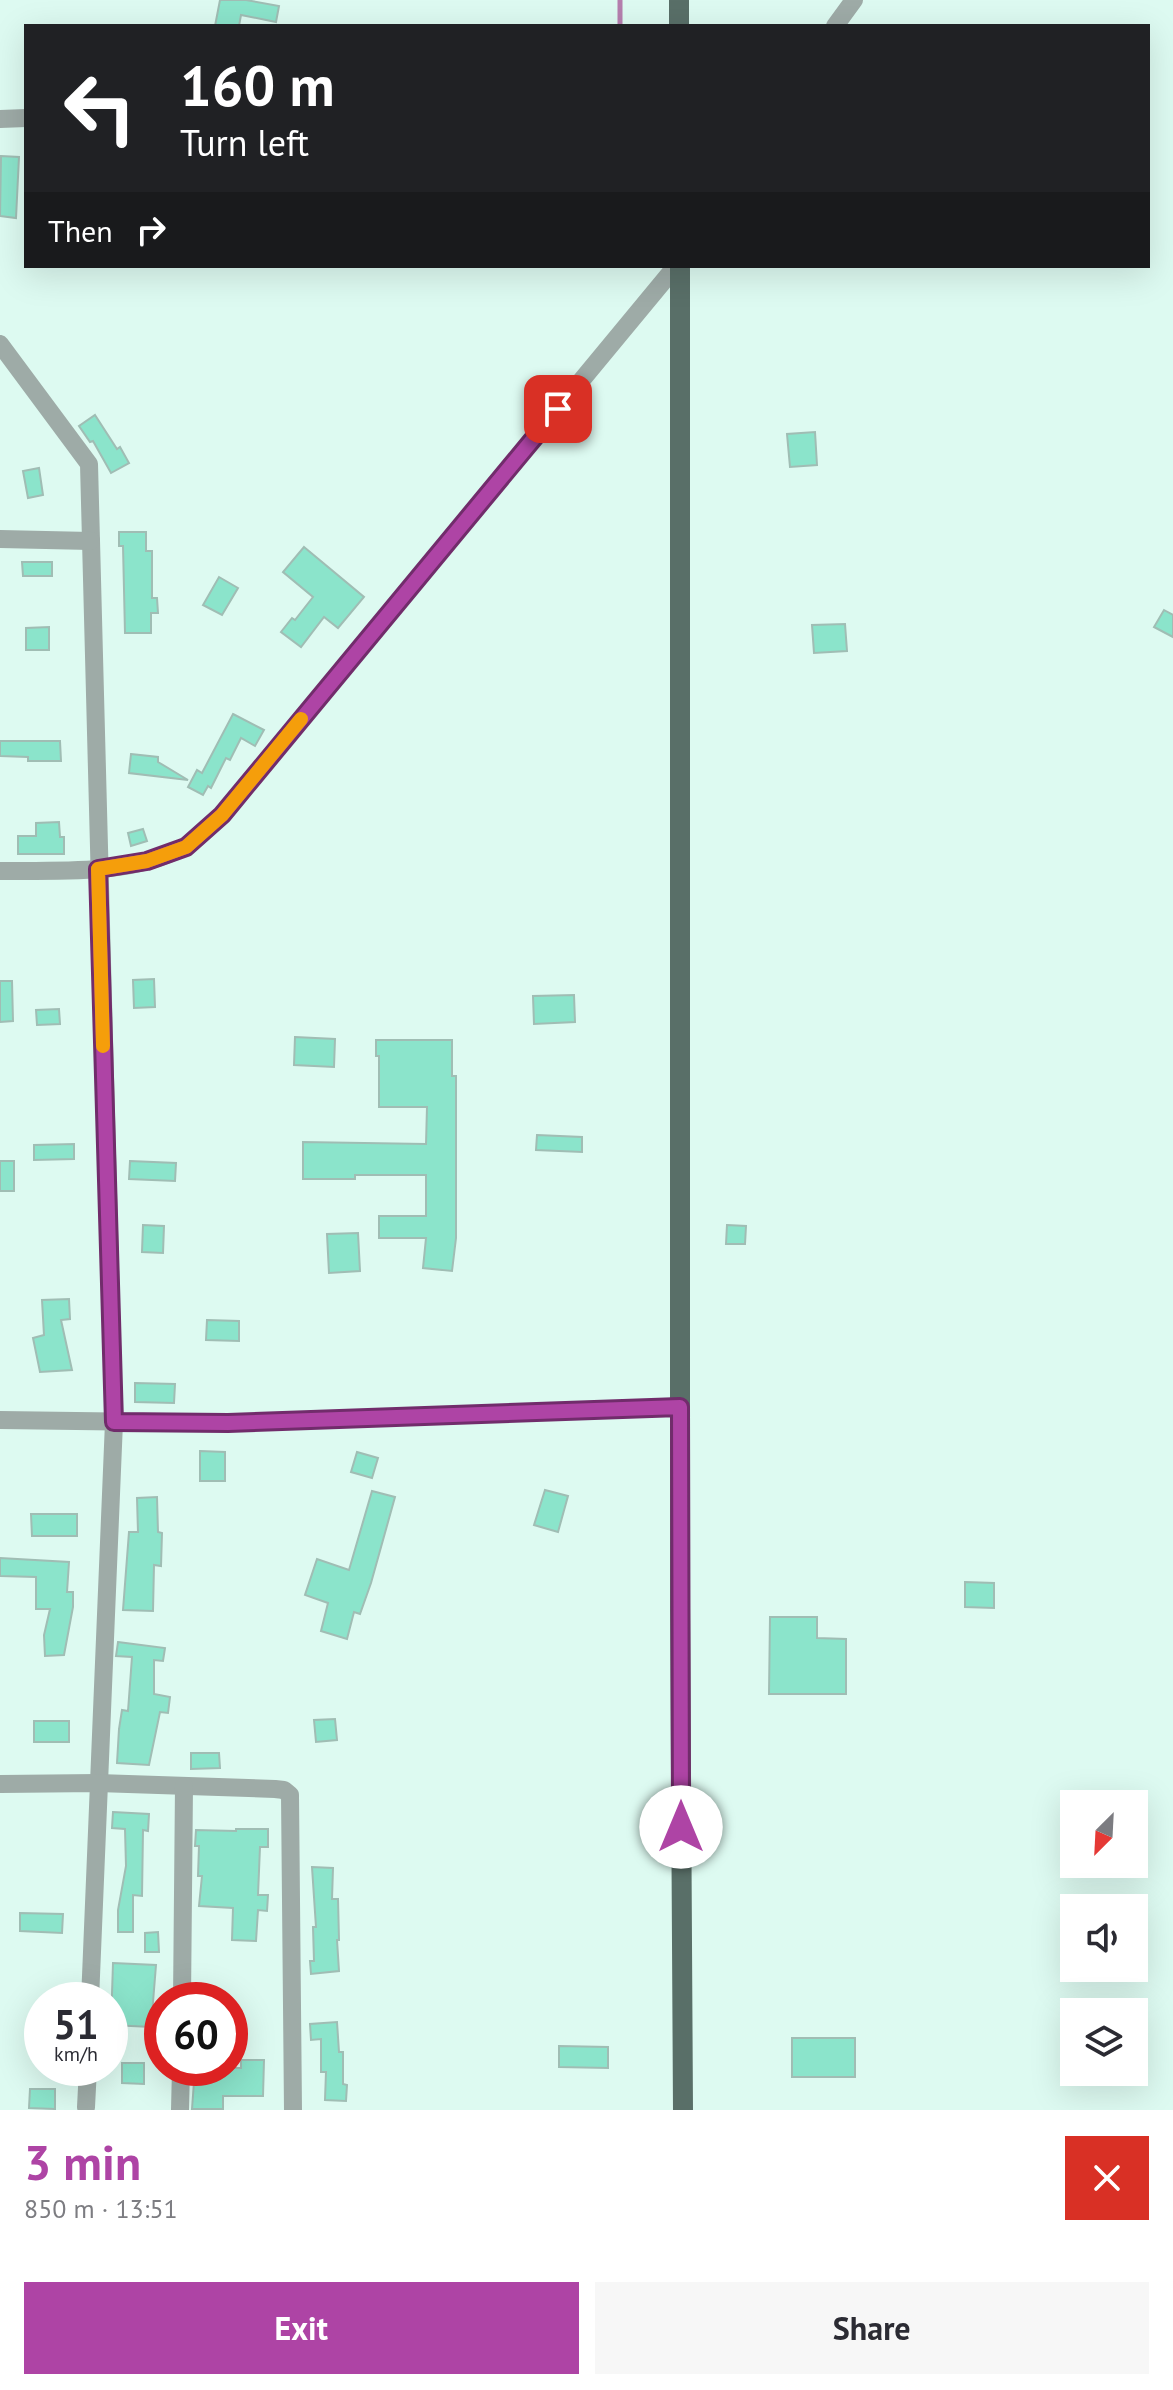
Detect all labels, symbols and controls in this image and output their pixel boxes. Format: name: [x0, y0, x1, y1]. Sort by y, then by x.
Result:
text: 160 m: [180, 49, 335, 121]
icon: left: [48, 56, 152, 160]
text: Turn left: [180, 119, 309, 166]
icon: right: [129, 208, 173, 252]
text: Then: [48, 211, 113, 250]
pin: [524, 375, 592, 443]
icon: arrive: [536, 387, 580, 431]
position arrow: [639, 1785, 723, 1869]
north arrow: [1060, 1790, 1148, 1878]
map controls: [1060, 1790, 1148, 2086]
button: sound: [1060, 1894, 1148, 1982]
speed limit sign: 60: [144, 1982, 248, 2086]
text: 51: [53, 1998, 99, 2050]
button: layers: [1060, 1998, 1148, 2086]
text: km/h: [54, 2041, 98, 2067]
text: 3 min: [24, 2131, 141, 2193]
button: close: [1065, 2136, 1149, 2220]
text: 850 m · 13:51: [24, 2192, 178, 2225]
button: Exit: [24, 2282, 579, 2374]
button: Share: [595, 2282, 1149, 2374]

